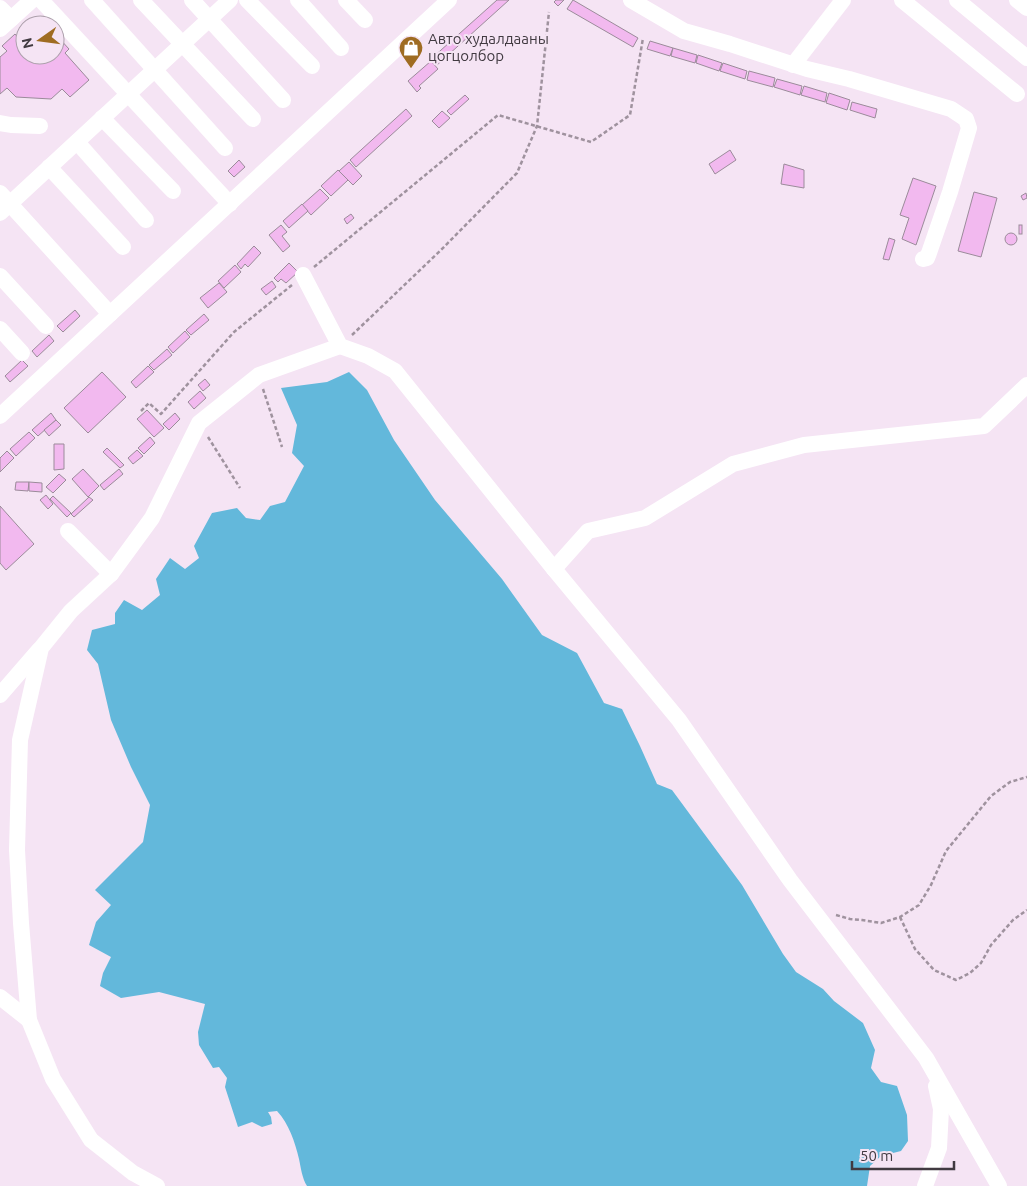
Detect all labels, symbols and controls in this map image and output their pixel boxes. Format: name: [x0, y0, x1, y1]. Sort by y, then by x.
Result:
north arrow: [15, 15, 65, 65]
place label: Авто худалдааны цогцолбор: [428, 30, 549, 64]
shop icon: Авто худалдааны цогцолбор: [398, 35, 424, 69]
text: N: [18, 36, 36, 50]
scale bar: [852, 1138, 954, 1170]
text: 50 m: [860, 1147, 893, 1164]

